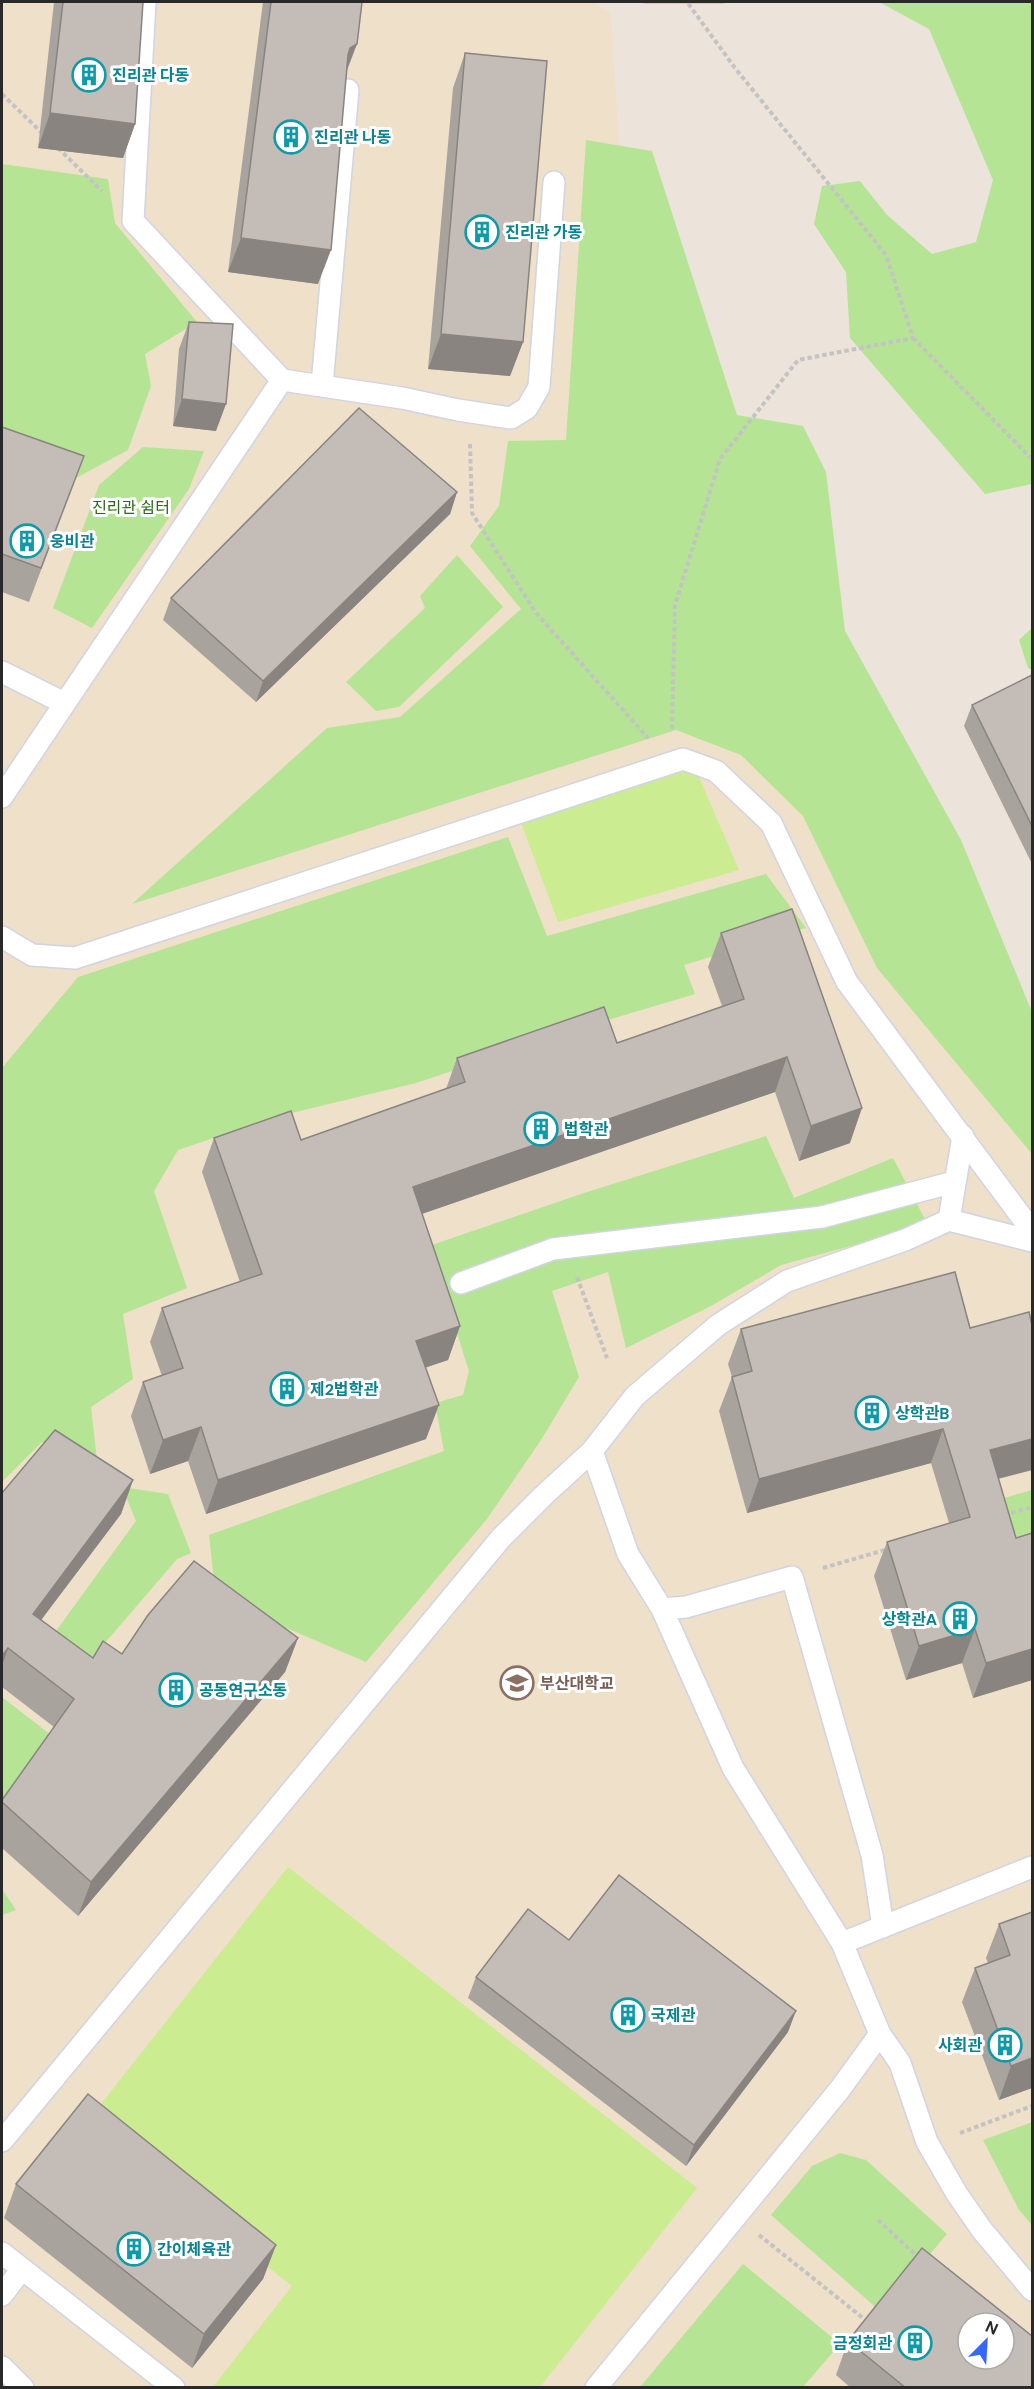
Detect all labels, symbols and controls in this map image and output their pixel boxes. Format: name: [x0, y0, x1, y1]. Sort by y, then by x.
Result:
building icon: 진리관 다동: [71, 57, 107, 93]
place label: 진리관 다동: [112, 65, 189, 86]
building icon: 진리관 나동: [273, 119, 309, 155]
place label: 진리관 나동: [314, 127, 391, 148]
building icon: 진리관 가동: [464, 214, 500, 250]
place label: 진리관 가동: [505, 222, 582, 243]
park label: 진리관 쉼터: [92, 497, 170, 518]
building icon: 웅비관: [9, 523, 45, 559]
place label: 웅비관: [50, 531, 94, 552]
building icon: 법학관: [523, 1111, 559, 1147]
place label: 법학관: [564, 1119, 608, 1140]
building icon: 제2법학관: [269, 1371, 305, 1407]
place label: 제2법학관: [310, 1379, 378, 1400]
building icon: 상학관B: [854, 1395, 890, 1431]
place label: 상학관B: [895, 1403, 949, 1424]
building icon: 상학관A: [942, 1601, 978, 1637]
place label: 상학관A: [881, 1609, 937, 1630]
school or university icon: 부산대학교: [499, 1665, 535, 1701]
building icon: 공동연구소동: [158, 1672, 194, 1708]
place label: 부산대학교: [540, 1673, 614, 1694]
place label: 공동연구소동: [199, 1680, 287, 1701]
building icon: 국제관: [610, 1997, 646, 2033]
place label: 국제관: [651, 2005, 695, 2026]
building icon: 사회관: [987, 2027, 1023, 2063]
place label: 사회관: [938, 2035, 982, 2056]
building icon: 간이체육관: [116, 2231, 152, 2267]
place label: 간이체육관: [157, 2239, 231, 2260]
north arrow: [956, 2311, 1016, 2371]
text: N: [982, 2316, 1001, 2340]
building icon: 금정회관: [897, 2325, 933, 2361]
place label: 금정회관: [833, 2333, 892, 2354]

